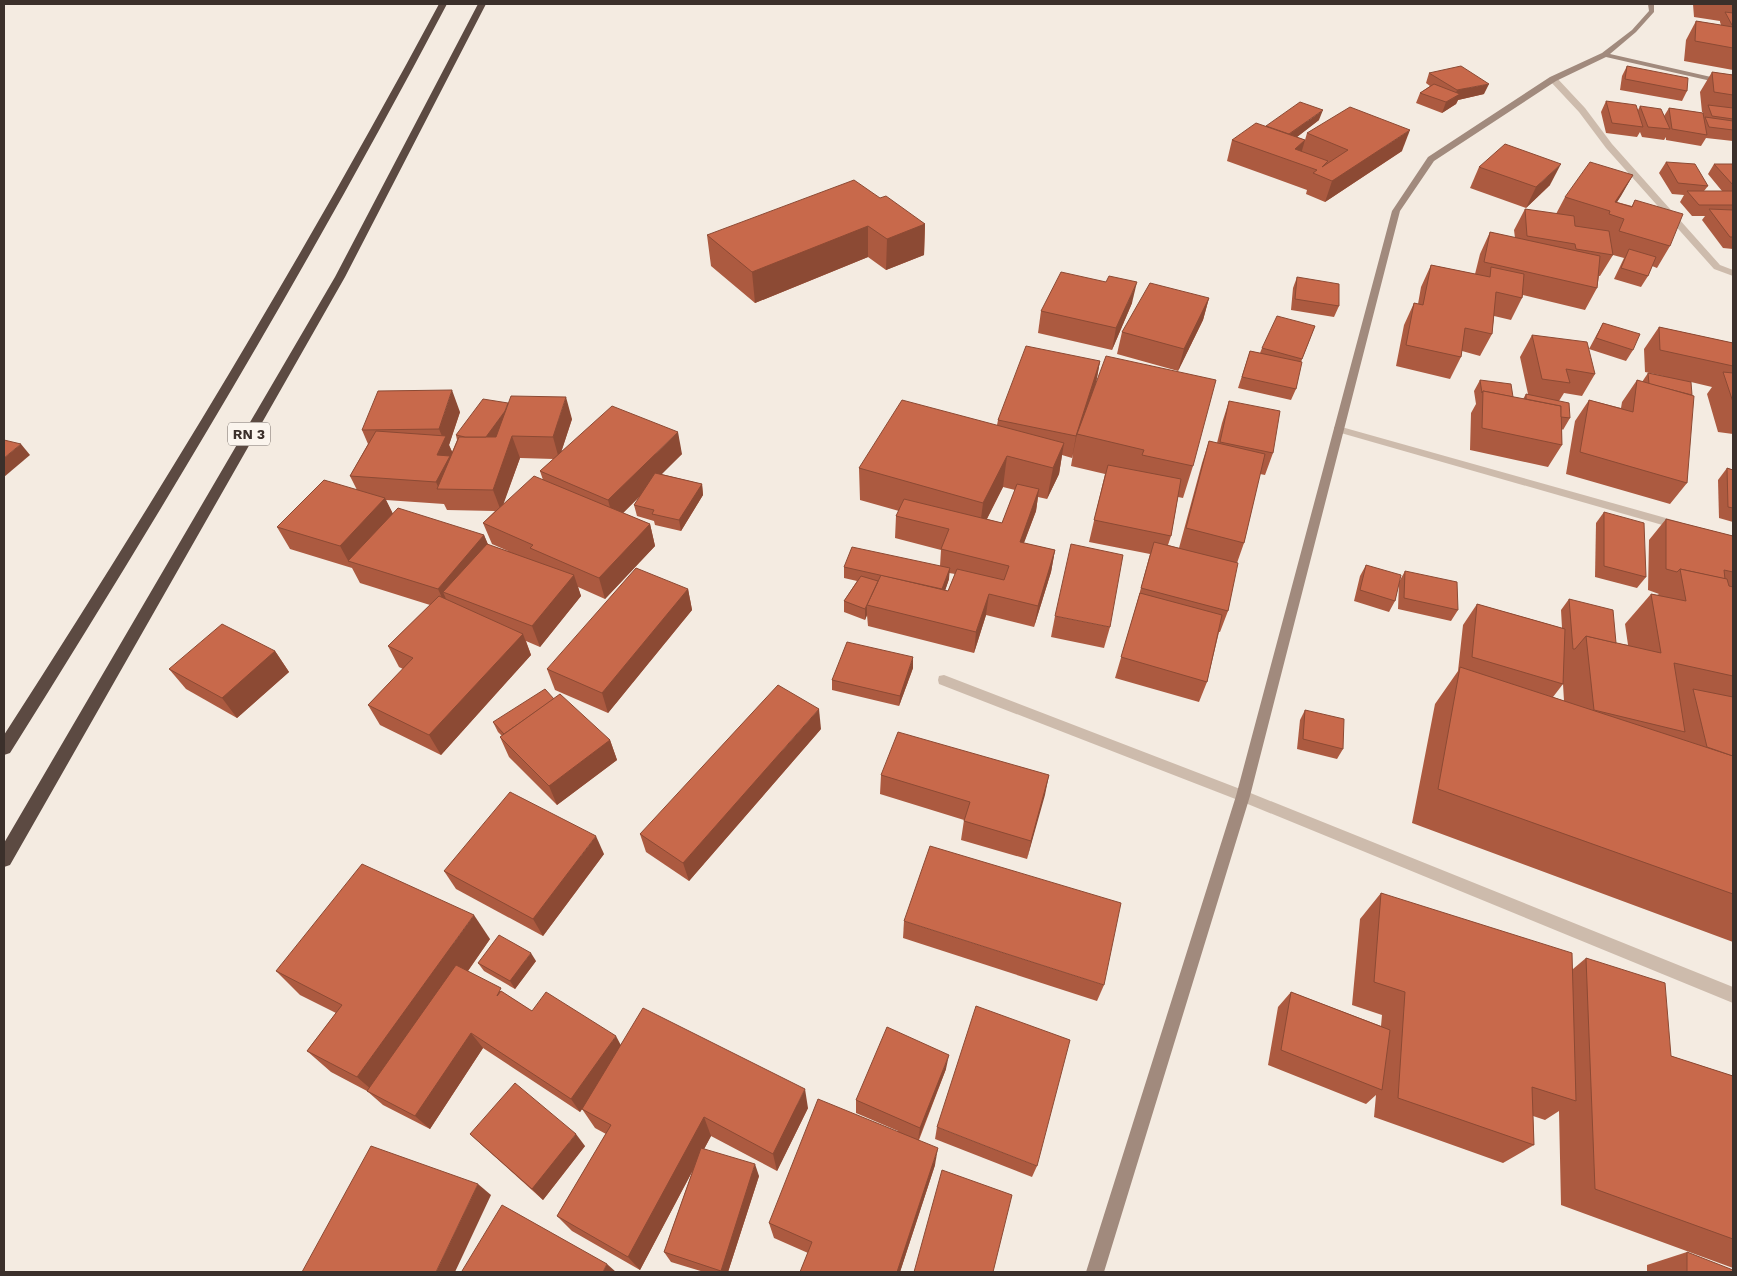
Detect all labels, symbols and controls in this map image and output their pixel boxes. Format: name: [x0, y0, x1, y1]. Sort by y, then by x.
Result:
road number: RN 3: [228, 422, 270, 446]

